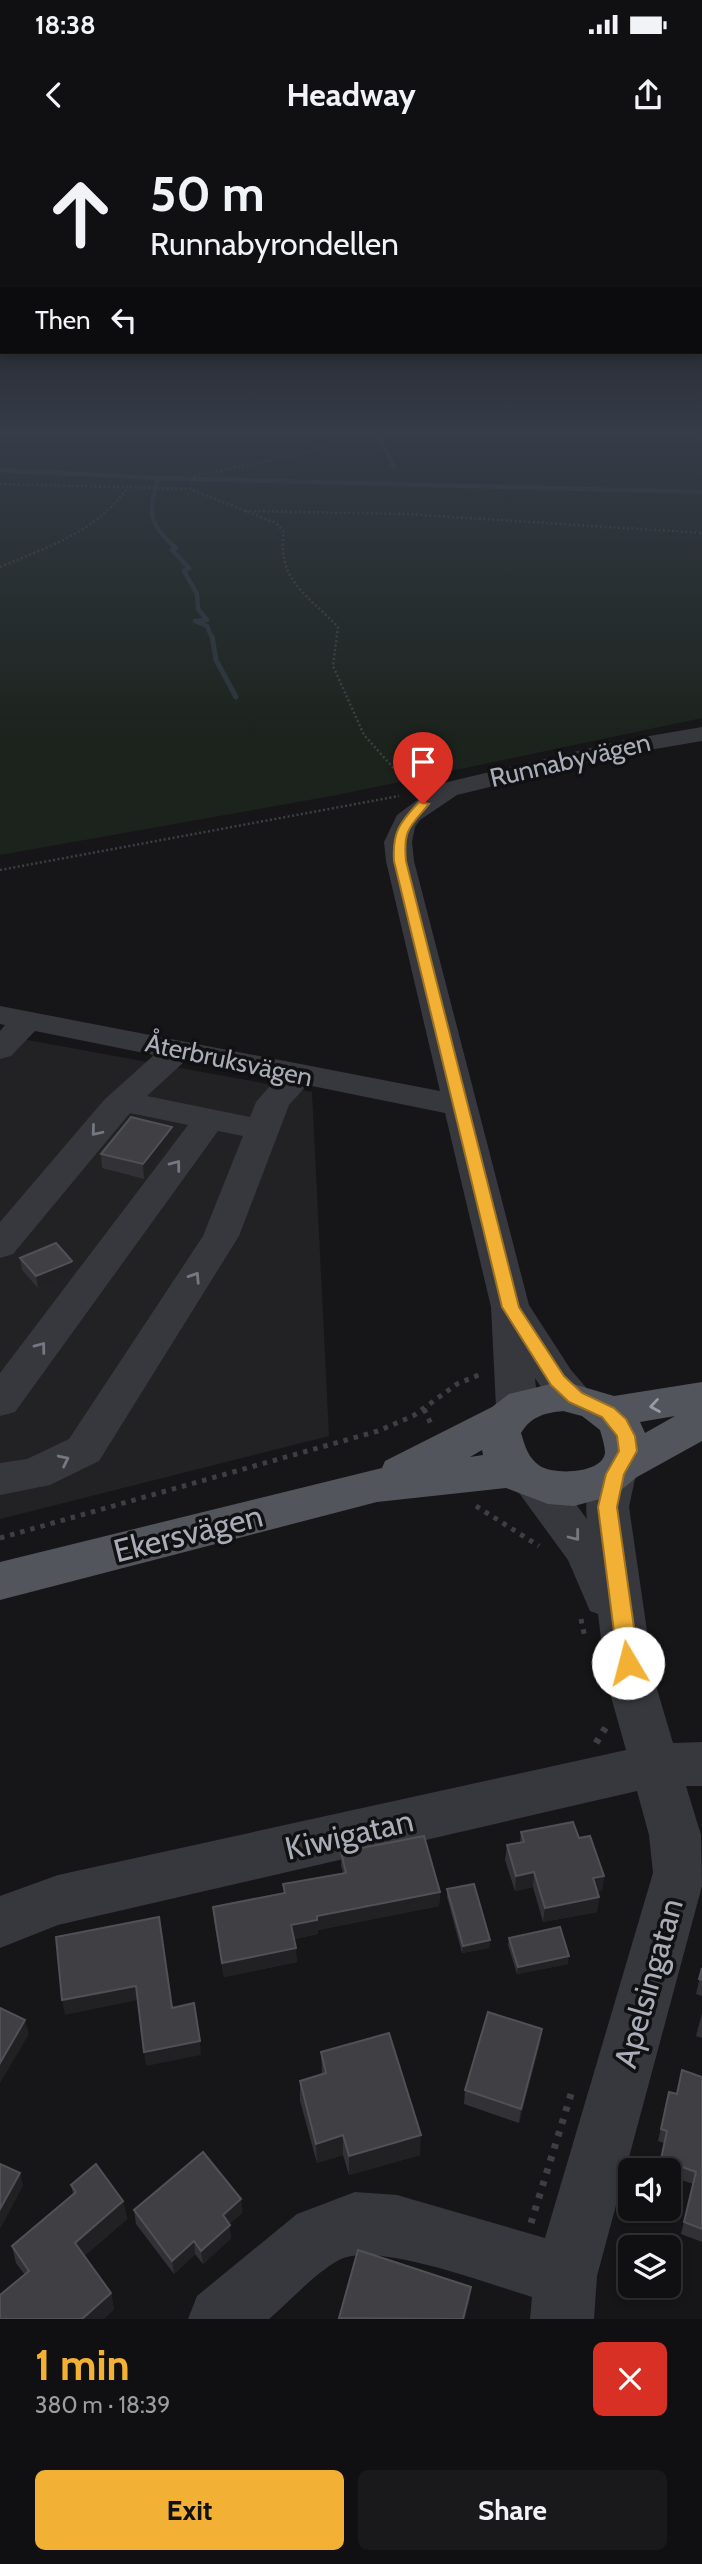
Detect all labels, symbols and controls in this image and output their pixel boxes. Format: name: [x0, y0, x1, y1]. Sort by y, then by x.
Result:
text: 18:38: [35, 9, 96, 41]
text: Headway: [286, 75, 416, 114]
icon: back: [35, 76, 73, 114]
icon: share: [629, 76, 667, 114]
text: 50 m: [150, 164, 265, 223]
icon: ahead: [35, 168, 126, 259]
text: Runnabyrondellen: [150, 224, 399, 263]
icon: left: [105, 301, 143, 339]
text: Then: [35, 304, 91, 336]
street label: Runnabyvägen: [487, 726, 653, 794]
pin: [393, 732, 453, 804]
icon: arrive: [404, 743, 442, 781]
street label: Återbruksvägen: [142, 1027, 316, 1093]
one-way arrow: [91, 1123, 104, 1136]
one-way arrow: [168, 1160, 181, 1173]
one-way arrow: [186, 1272, 199, 1285]
one-way arrow: [32, 1343, 45, 1355]
one-way arrow: [649, 1398, 661, 1413]
one-way arrow: [57, 1454, 69, 1468]
street label: Ekersvägen: [109, 1496, 267, 1570]
one-way arrow: [567, 1528, 580, 1541]
position arrow: [591, 1626, 665, 1700]
street label: Kiwigatan: [281, 1800, 417, 1868]
street label: Apelsingatan: [605, 1894, 691, 2072]
map controls: [618, 2158, 681, 2298]
button: sound: [618, 2158, 681, 2221]
button: layers: [618, 2235, 681, 2298]
text: 1 min: [35, 2339, 130, 2391]
button: close: [593, 2342, 667, 2416]
text: 380 m · 18:39: [35, 2391, 170, 2419]
button: Exit: [35, 2470, 344, 2550]
button: Share: [358, 2470, 667, 2550]

